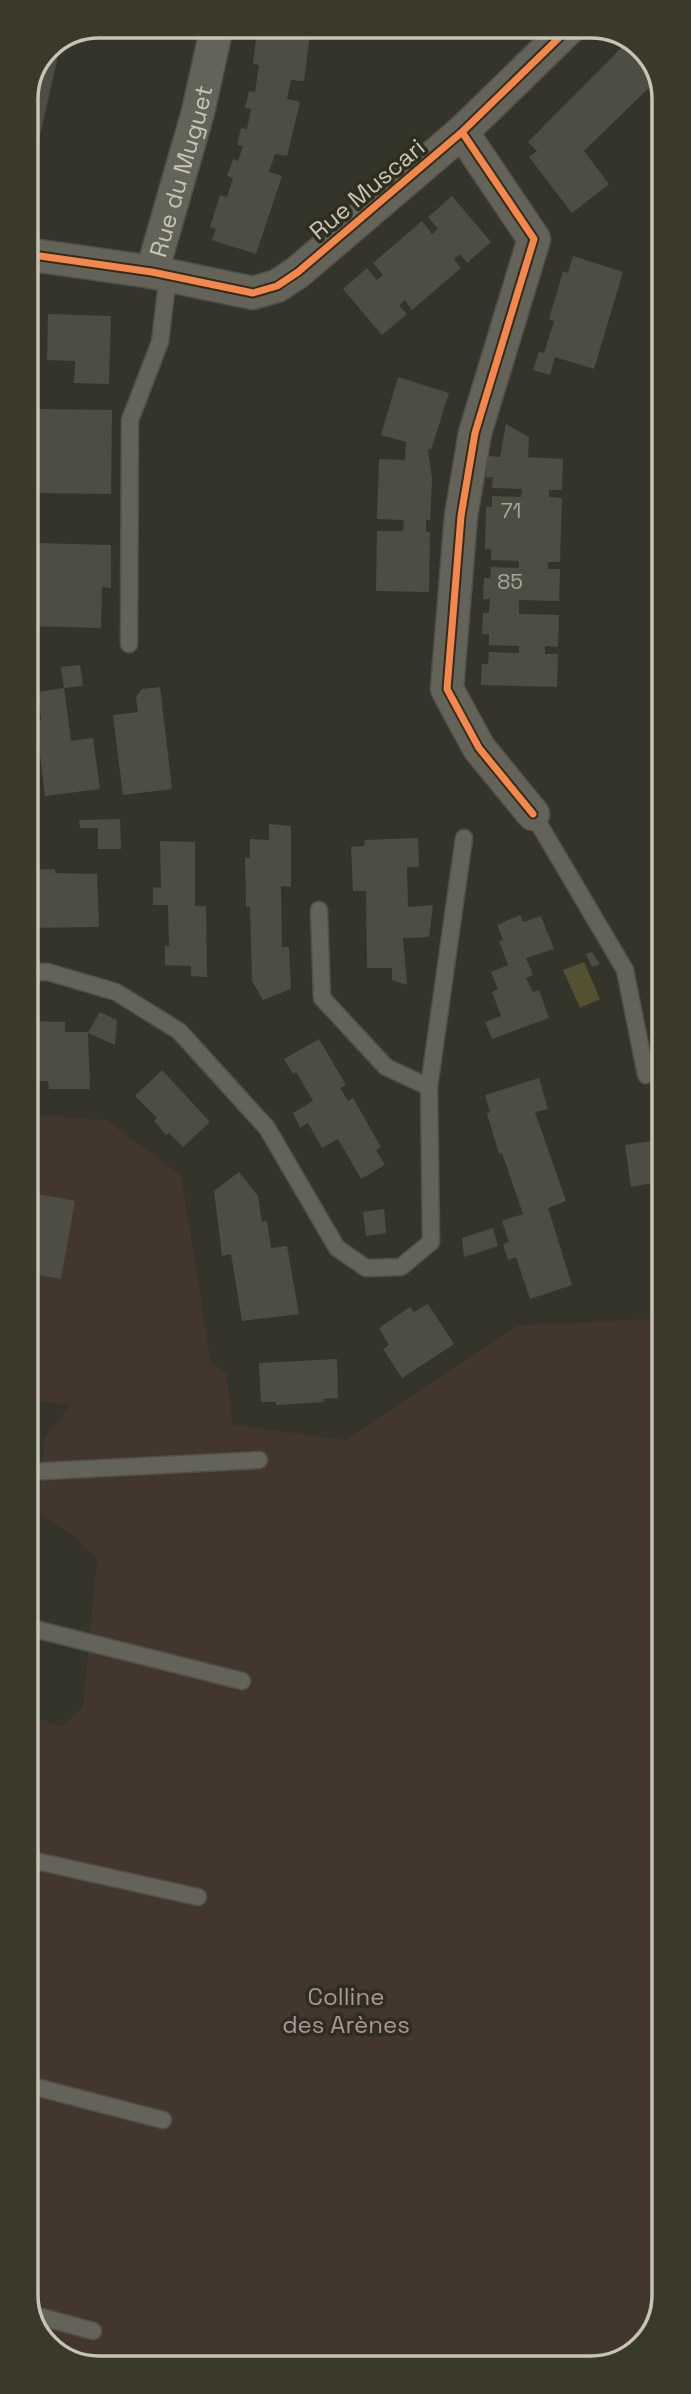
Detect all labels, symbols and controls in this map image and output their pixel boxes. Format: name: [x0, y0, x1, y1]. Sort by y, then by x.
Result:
street label: Rue du Muguet: [142, 82, 219, 260]
street label: Rue Muscari: [303, 132, 431, 246]
house number: 71: [501, 497, 521, 524]
house number: 85: [497, 568, 523, 595]
park label: Colline des Arènes: [282, 1981, 410, 2040]

